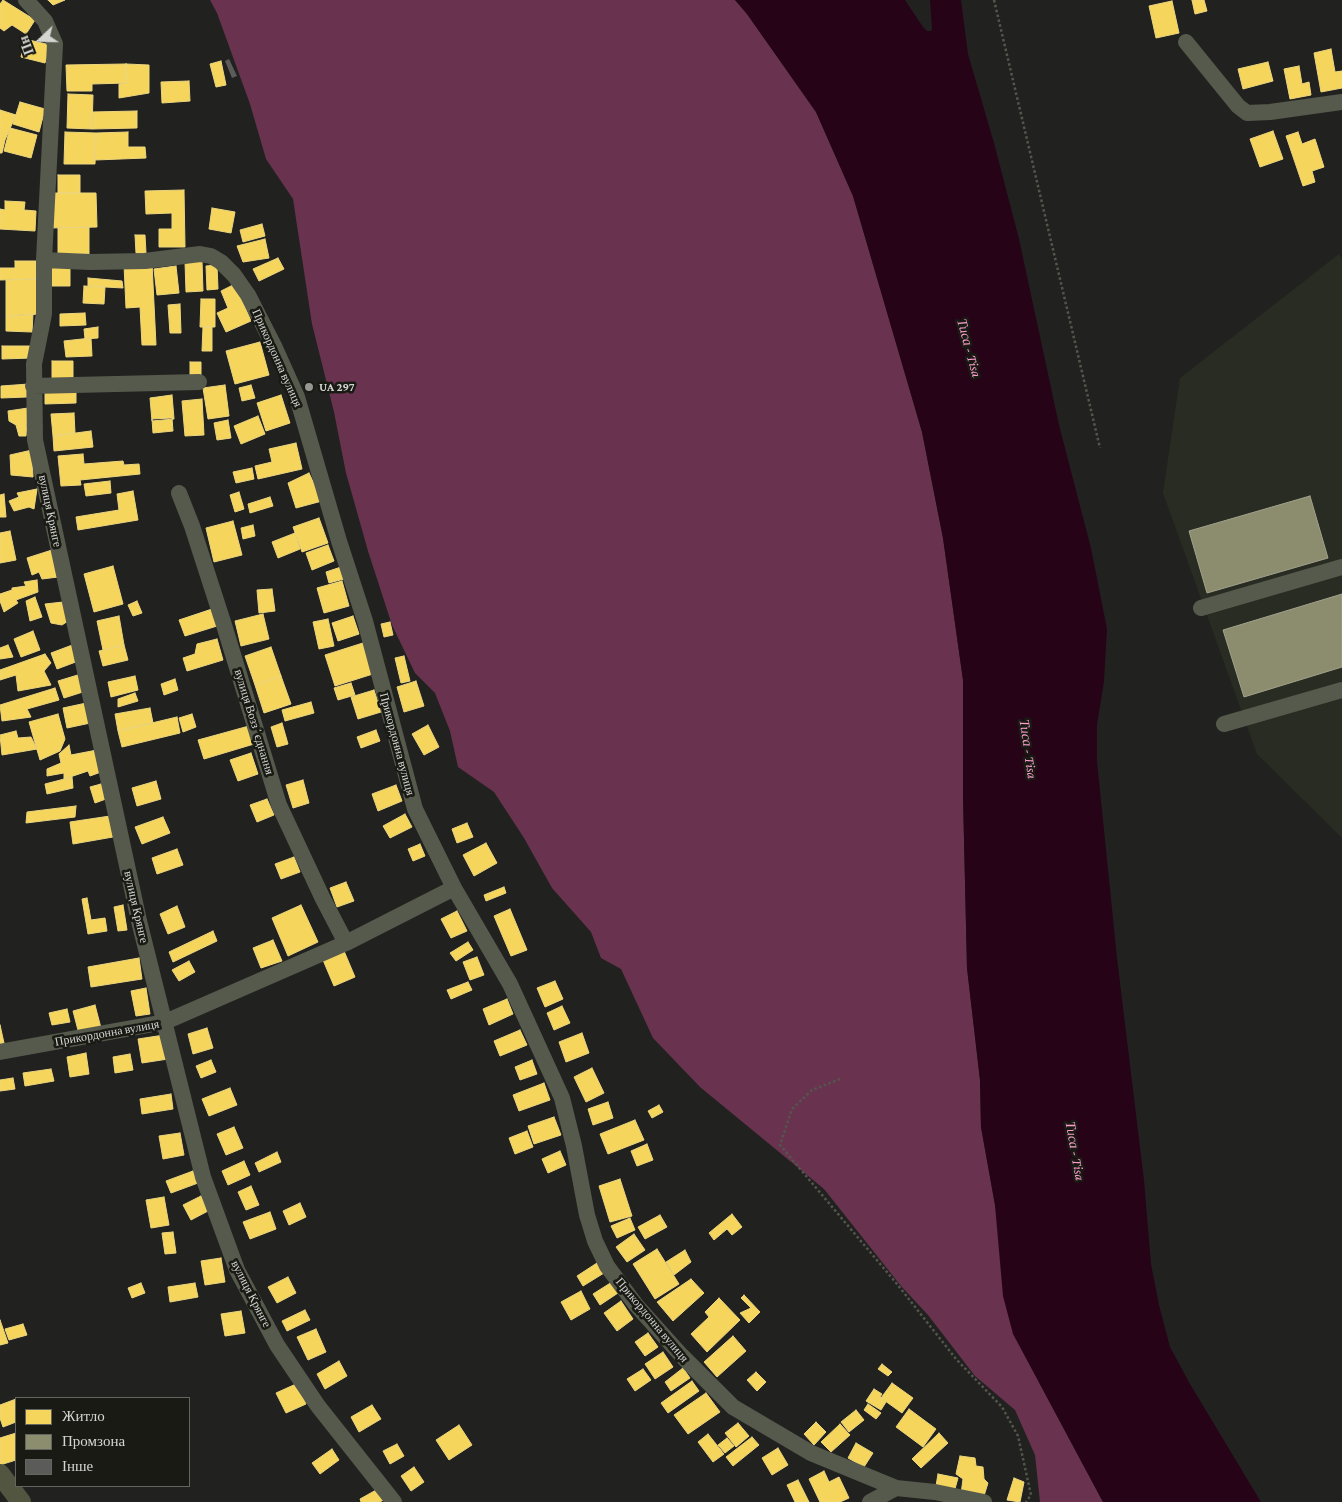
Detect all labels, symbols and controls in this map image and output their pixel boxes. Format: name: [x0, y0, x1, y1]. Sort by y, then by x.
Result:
north arrow: [15, 15, 65, 65]
text: Пн: [15, 34, 37, 57]
street label: Прикордонна вулиця: [249, 307, 305, 409]
water label: Тиса - Tisa: [953, 317, 985, 379]
place label: UA 297: [319, 380, 355, 394]
marker: UA 297: [303, 381, 315, 393]
street label: вулиця Крянге: [35, 474, 65, 548]
street label: вулиця Воззʼєднання: [231, 668, 277, 776]
street label: Прикордонна вулиця: [376, 691, 418, 797]
water label: Тиса - Tisa: [1016, 718, 1040, 780]
street label: вулиця Крянге: [121, 870, 151, 944]
street label: Прикордонна вулиця: [54, 1017, 160, 1049]
water label: Тиса - Tisa: [1062, 1120, 1088, 1182]
street label: вулиця Крянге: [228, 1258, 274, 1330]
street label: Прикордонна вулиця: [612, 1275, 692, 1365]
legend: [15, 1397, 190, 1487]
text: Житло: [62, 1408, 105, 1424]
text: Промзона: [62, 1433, 125, 1449]
text: Інше: [62, 1458, 93, 1474]

